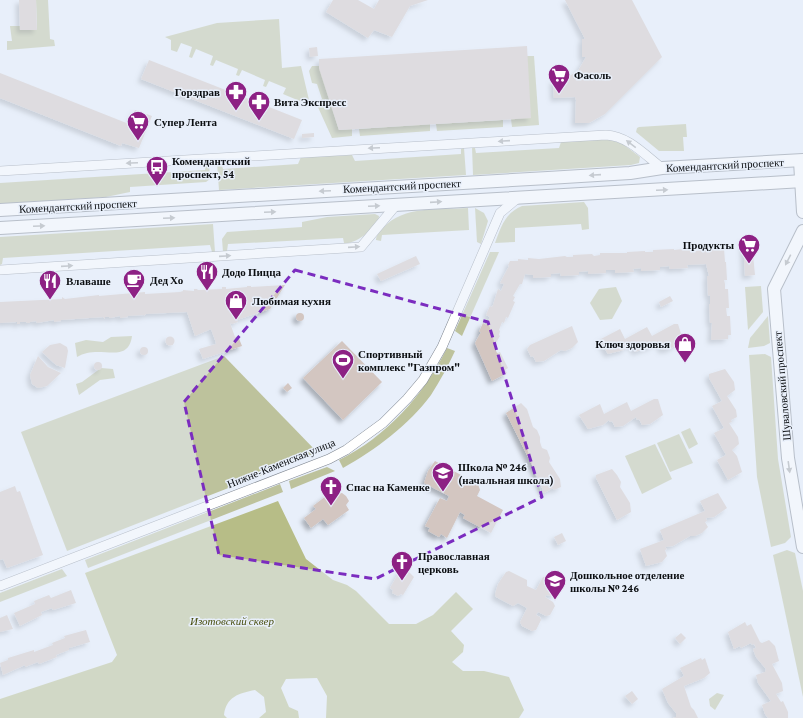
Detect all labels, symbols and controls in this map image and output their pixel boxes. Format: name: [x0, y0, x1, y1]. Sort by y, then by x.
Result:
supermarket icon: Фасоль: [546, 62, 572, 95]
place label: Фасоль: [574, 69, 611, 81]
pharmacy icon: Горздрав: [223, 79, 249, 112]
place label: Горздрав: [175, 86, 220, 98]
pharmacy icon: Вита Экспресс: [246, 89, 272, 122]
place label: Вита Экспресс: [274, 96, 347, 108]
supermarket icon: Супер Лента: [125, 109, 151, 142]
place label: Супер Лента: [154, 116, 218, 128]
one-way arrow: [498, 137, 510, 144]
one-way arrow: [626, 140, 636, 148]
one-way arrow: [368, 145, 380, 152]
bus stop icon: Комендантский проспект, 54: [144, 154, 170, 187]
place label: Комендантский проспект, 54: [172, 155, 251, 181]
street label: Комендантский проспект: [666, 156, 784, 174]
one-way arrow: [125, 160, 138, 166]
one-way arrow: [589, 172, 601, 179]
street label: Комендантский проспект: [343, 177, 461, 195]
one-way arrow: [319, 187, 332, 194]
one-way arrow: [656, 187, 668, 194]
street label: Комендантский проспект: [19, 197, 137, 215]
one-way arrow: [430, 198, 442, 205]
one-way arrow: [368, 202, 381, 209]
one-way arrow: [264, 208, 276, 215]
one-way arrow: [163, 215, 175, 222]
one-way arrow: [33, 222, 45, 229]
supermarket icon: Продукты: [736, 232, 762, 265]
place label: Продукты: [683, 239, 734, 251]
one-way arrow: [348, 244, 360, 251]
one-way arrow: [219, 253, 231, 260]
one-way arrow: [785, 254, 792, 266]
restaurant icon: Додо Пицца: [194, 259, 220, 292]
one-way arrow: [61, 262, 73, 269]
place label: Додо Пицца: [222, 266, 282, 278]
cafe icon: Дед Хо: [121, 267, 147, 300]
restaurant icon: Влаваше: [37, 268, 63, 301]
place label: Дед Хо: [150, 274, 184, 286]
place label: Влаваше: [66, 275, 111, 287]
shop icon: Любимая кухня: [223, 288, 249, 321]
place label: Любимая кухня: [252, 295, 331, 307]
shop icon: Ключ здоровья: [672, 331, 698, 364]
street label: Шуваловский проспект: [771, 331, 793, 441]
place label: Ключ здоровья: [595, 338, 670, 350]
sports icon: Спортивный комплекс "Газпром": [330, 347, 356, 380]
place label: Спортивный комплекс "Газпром": [358, 348, 460, 373]
street label: Нижне-Каменская улица: [225, 436, 337, 490]
school or university icon: Школа № 246 (начальная школа): [430, 460, 456, 493]
place label: Школа № 246 (начальная школа): [458, 461, 554, 487]
one-way arrow: [786, 461, 792, 473]
church icon: Спас на Каменке: [318, 474, 344, 507]
place label: Спас на Каменке: [346, 481, 430, 493]
church icon: Православная церковь: [389, 549, 415, 582]
place label: Православная церковь: [418, 550, 490, 575]
school or university icon: Дошкольное отделение школы № 246: [542, 568, 568, 601]
place label: Дошкольное отделение школы № 246: [570, 569, 685, 594]
park label: Изотовский сквер: [189, 615, 274, 627]

